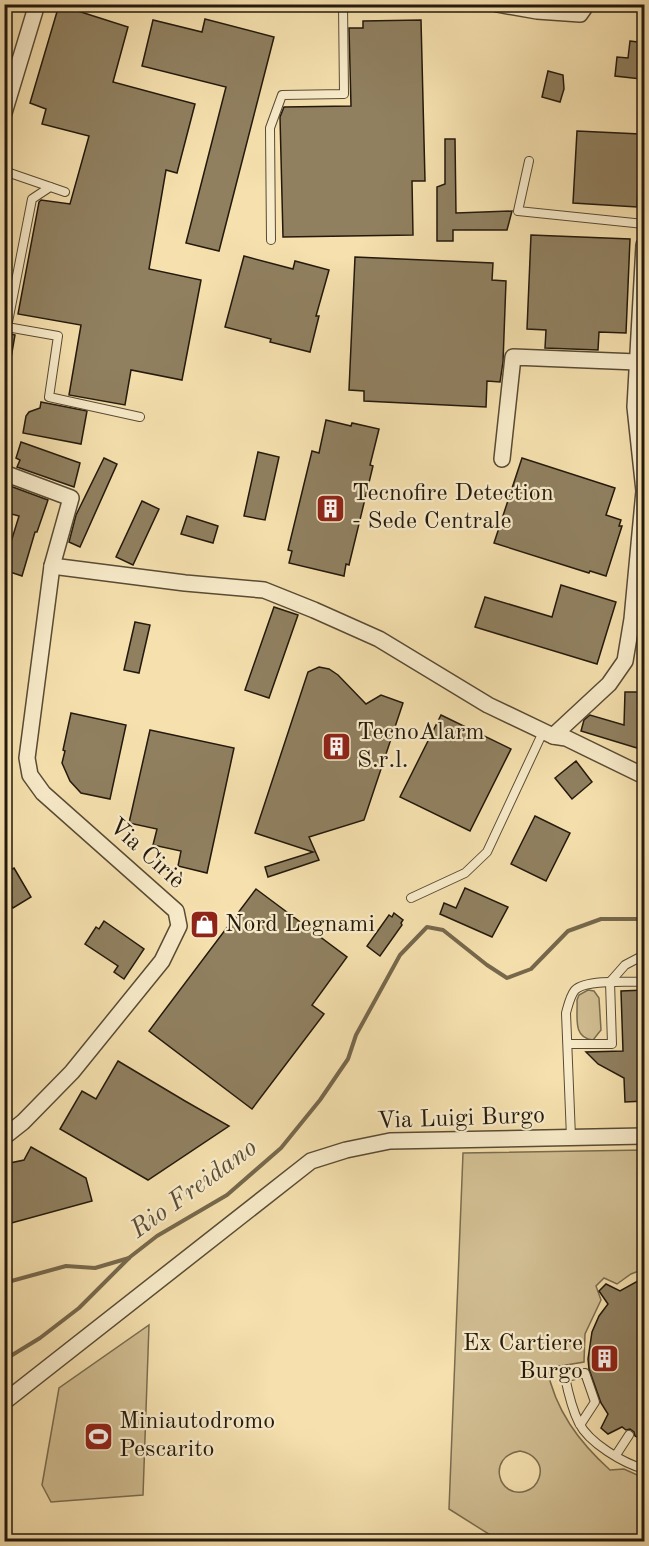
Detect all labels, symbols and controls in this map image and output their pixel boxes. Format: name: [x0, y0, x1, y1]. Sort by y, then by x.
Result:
place label: Tecnofire Detection - Sede Centrale: [352, 482, 554, 534]
building icon: Tecnofire Detection - Sede Centrale: [315, 492, 347, 524]
place label: TecnoAlarm S.r.l.: [357, 721, 484, 773]
building icon: TecnoAlarm S.r.l.: [320, 731, 352, 763]
street label: Via Ciriè: [104, 814, 188, 894]
shop icon: Nord Legnami: [188, 909, 220, 941]
place label: Nord Legnami: [225, 913, 375, 937]
street label: Via Luigi Burgo: [377, 1104, 545, 1134]
water label: Rio Freidano: [125, 1135, 262, 1244]
place label: Ex Cartiere Burgo: [463, 1332, 583, 1384]
building icon: Ex Cartiere Burgo: [588, 1342, 620, 1374]
place label: Miniautodromo Pescarito: [119, 1410, 275, 1462]
sports icon: Miniautodromo Pescarito: [82, 1420, 114, 1452]

